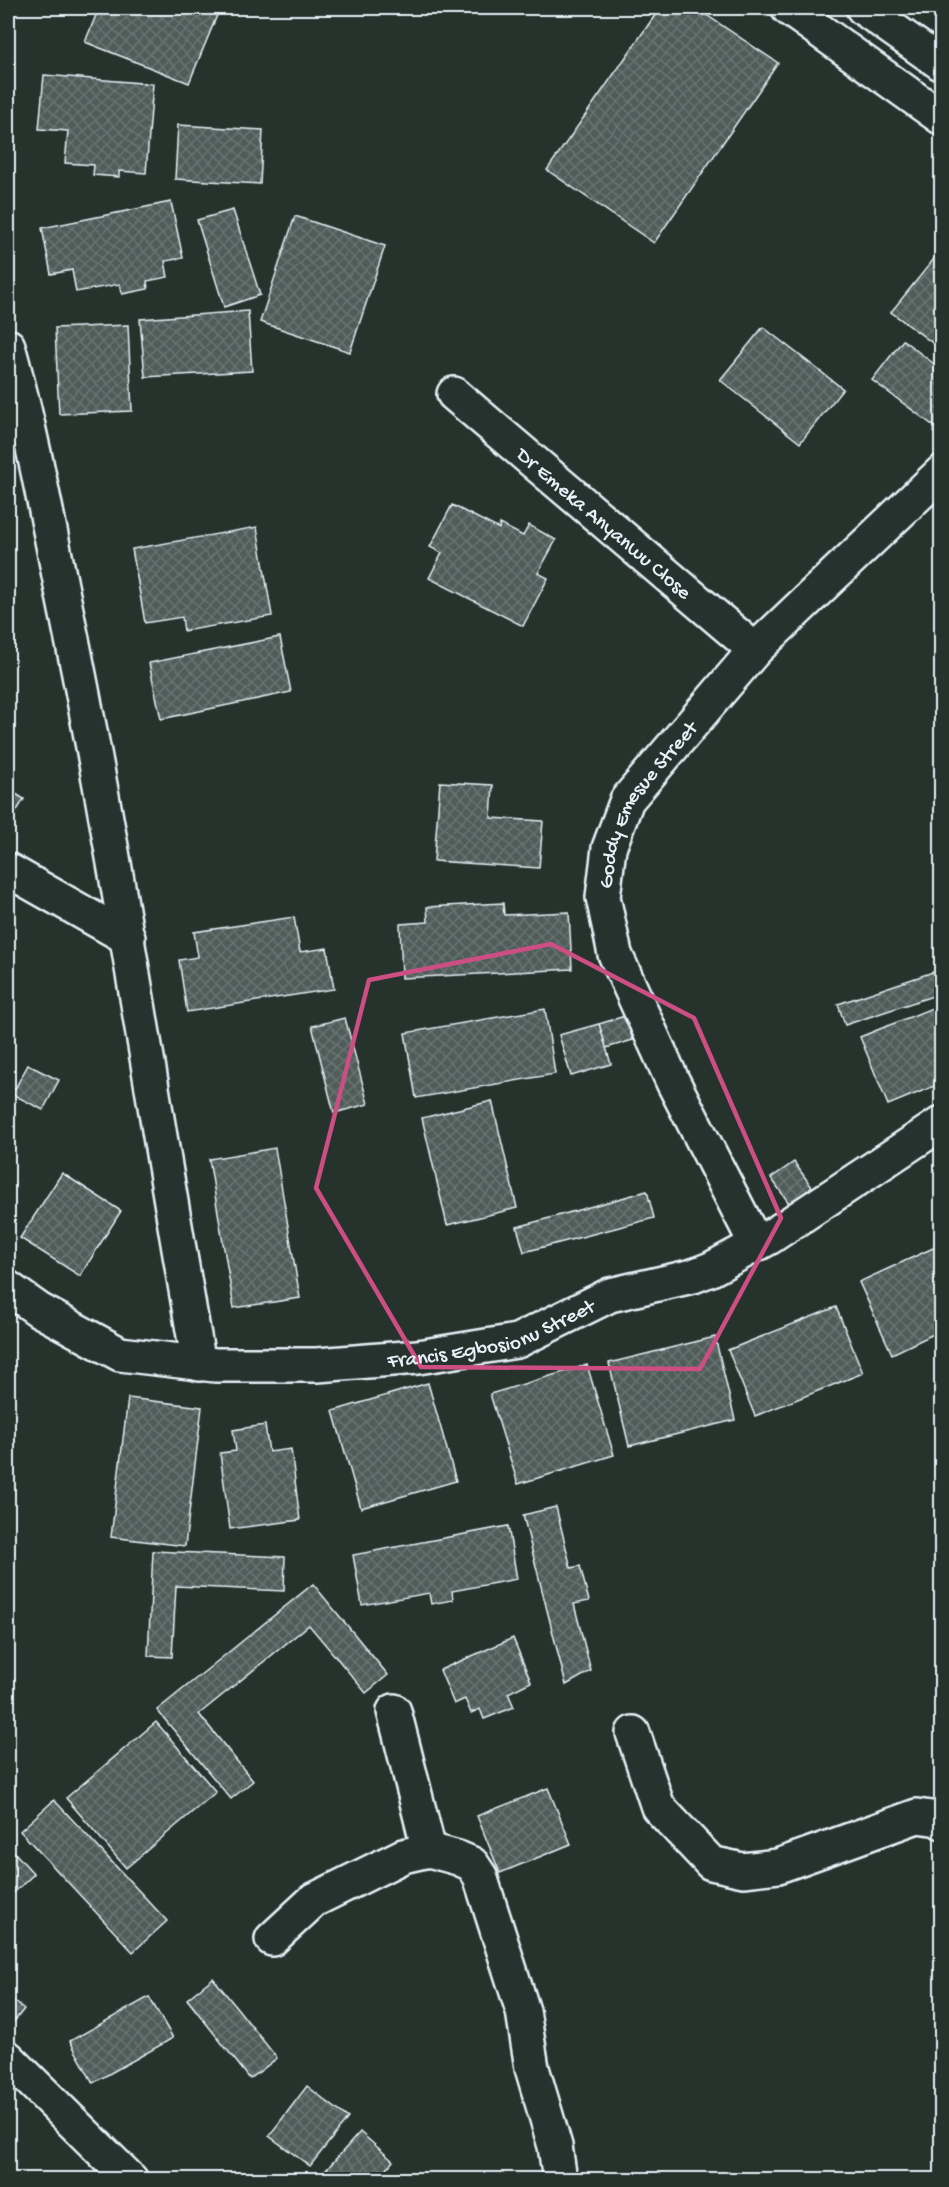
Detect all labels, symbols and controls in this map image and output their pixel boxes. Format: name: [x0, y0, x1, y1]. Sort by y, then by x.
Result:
street label: Dr Emeka Anyanwu Close: [508, 442, 696, 607]
street label: Goddy Emesue Street: [595, 716, 706, 890]
street label: Francis Egbosionu Street: [386, 1294, 602, 1375]

